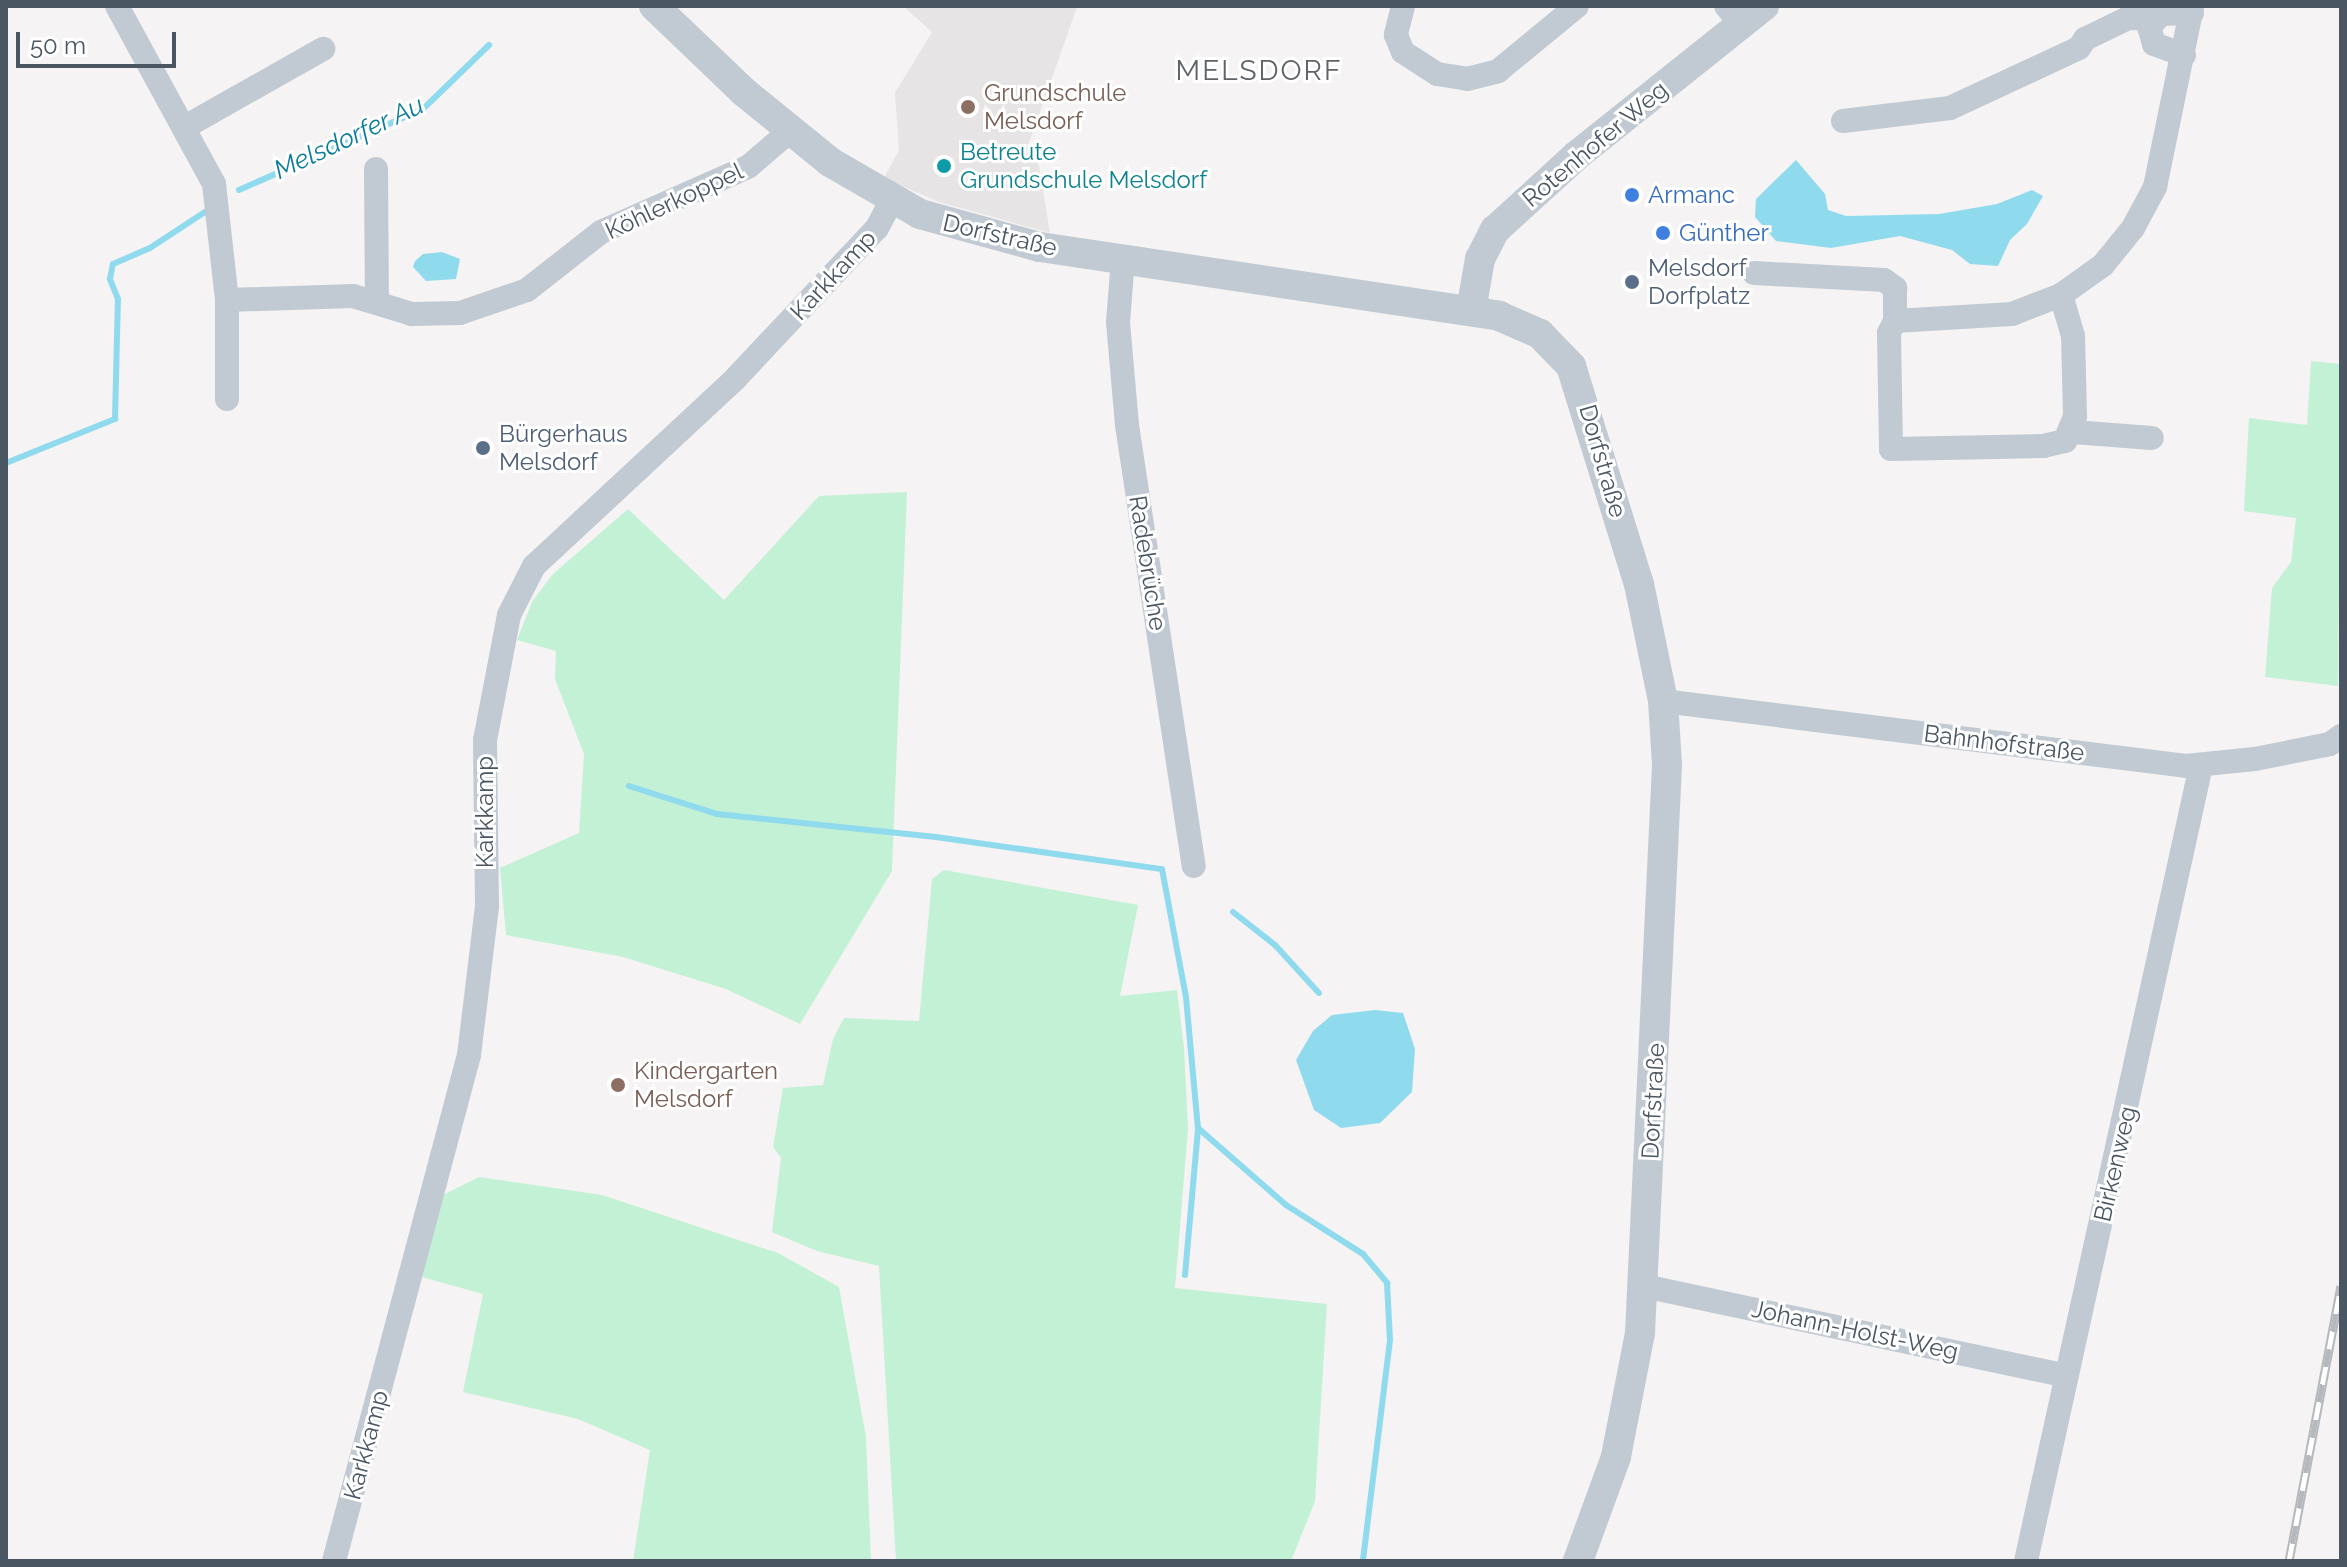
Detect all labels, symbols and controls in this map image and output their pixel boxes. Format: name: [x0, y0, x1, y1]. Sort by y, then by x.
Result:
scale bar: [20, 16, 180, 66]
text: 50 m: [30, 31, 86, 60]
district label: MELSDORF: [1176, 54, 1342, 88]
street label: Rotenhofer Weg: [1516, 74, 1674, 214]
place label: Grundschule Melsdorf: [984, 79, 1126, 135]
water label: Melsdorfer Au: [269, 89, 429, 187]
marker: Grundschule Melsdorf: [959, 98, 977, 116]
place label: Betreute Grundschule Melsdorf: [960, 138, 1207, 194]
street label: Köhlerkoppel: [601, 157, 747, 245]
marker: Betreute Grundschule Melsdorf: [935, 157, 953, 175]
place label: Armanc: [1648, 181, 1735, 209]
marker: Armanc: [1623, 186, 1641, 204]
street label: Dorfstraße: [940, 208, 1060, 262]
place label: Günther: [1679, 219, 1769, 247]
street label: Karkkamp: [784, 224, 882, 326]
marker: Günther: [1654, 224, 1672, 242]
place label: Melsdorf Dorfplatz: [1648, 254, 1750, 310]
marker: Melsdorf Dorfplatz: [1623, 273, 1641, 291]
street label: Dorfstraße: [1573, 401, 1633, 521]
place label: Bürgerhaus Melsdorf: [499, 420, 628, 476]
marker: Bürgerhaus Melsdorf: [474, 439, 492, 457]
street label: Radebrüche: [1123, 493, 1173, 633]
street label: Bahnhofstraße: [1922, 719, 2086, 767]
street label: Karkkamp: [471, 756, 499, 868]
street label: Dorfstraße: [1636, 1042, 1670, 1160]
place label: Kindergarten Melsdorf: [634, 1057, 778, 1113]
marker: Kindergarten Melsdorf: [609, 1076, 627, 1094]
street label: Birkenweg: [2088, 1104, 2142, 1224]
street label: Johann-Holst-Weg: [1749, 1294, 1961, 1366]
street label: Karkkamp: [338, 1387, 394, 1503]

